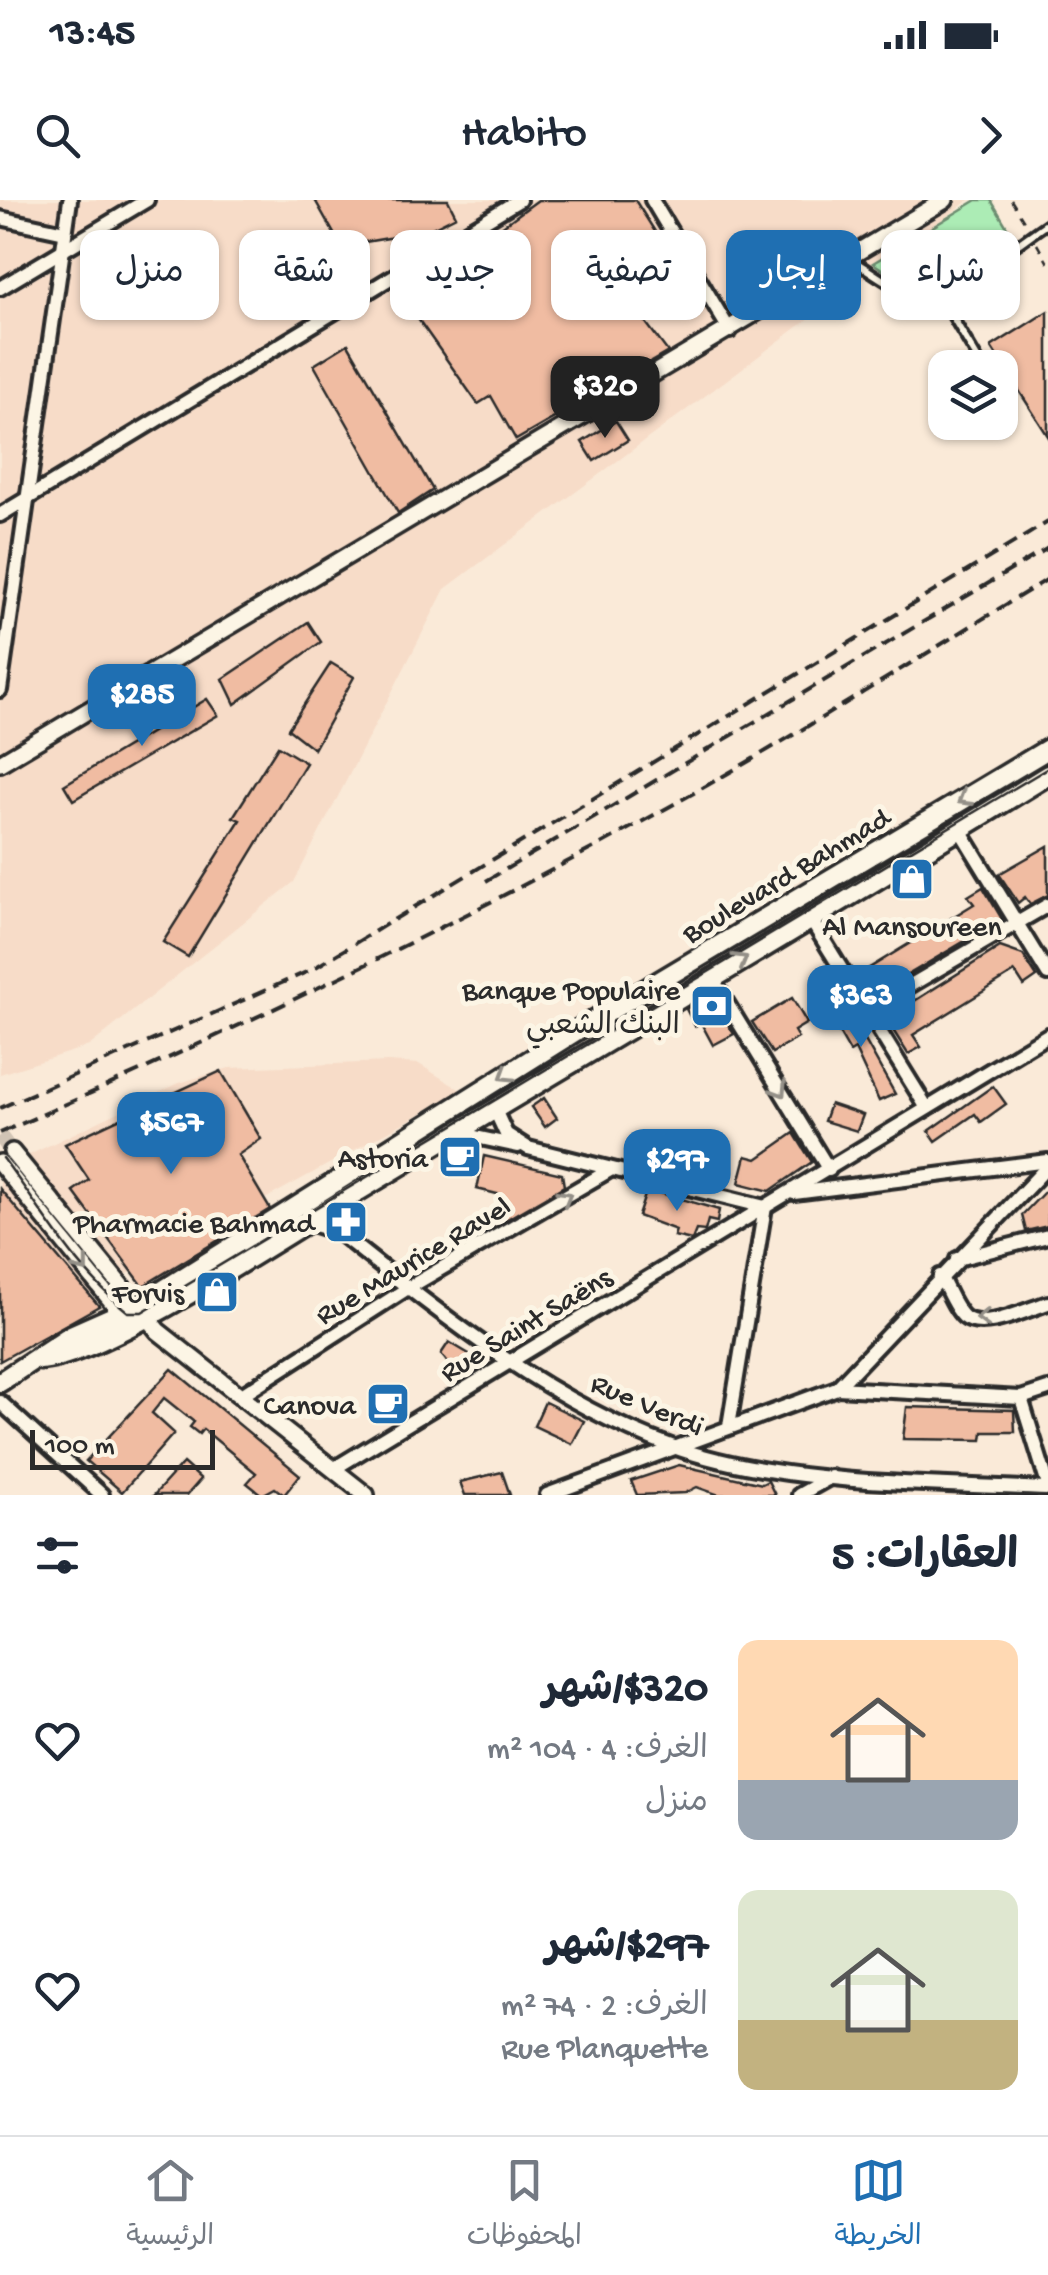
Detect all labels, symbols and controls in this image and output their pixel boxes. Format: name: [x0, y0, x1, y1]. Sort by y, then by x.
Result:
text: 13:45: [50, 13, 135, 57]
icon: search: [30, 108, 85, 163]
icon: forward: [963, 108, 1018, 163]
text: Habito: [461, 109, 587, 162]
chip: منزل: [80, 230, 219, 320]
chip: شقة: [239, 230, 370, 320]
chip: جديد: [390, 230, 531, 320]
chip: تصفية: [551, 230, 706, 320]
chip: إيجار: [726, 230, 861, 320]
chip: شراء: [881, 230, 1020, 320]
map controls: [928, 350, 1018, 440]
button: layers: [928, 350, 1018, 440]
pin: $320: [546, 356, 664, 441]
text: $320: [573, 369, 637, 407]
pin: $285: [83, 664, 201, 749]
text: $285: [110, 677, 174, 715]
one-way arrow: [957, 787, 975, 806]
street label: Boulevard Bahmad: [676, 801, 900, 954]
shop icon: Al Mansoureen: [889, 856, 935, 902]
place label: Al Mansoureen: [822, 912, 1002, 947]
one-way arrow: [730, 953, 748, 972]
pin: $363: [802, 965, 920, 1050]
place label: Banque Populaire البنك الشعبي: [461, 976, 681, 1049]
text: $363: [829, 978, 893, 1016]
bank icon: Banque Populaire البنك الشعبي: [689, 983, 735, 1029]
one-way arrow: [499, 1062, 517, 1081]
one-way arrow: [768, 1080, 787, 1098]
pin: $567: [112, 1092, 230, 1177]
text: $567: [139, 1105, 203, 1143]
pin: $297: [618, 1129, 736, 1214]
cafe icon: Astoria: [437, 1134, 483, 1180]
text: $297: [646, 1142, 708, 1180]
place label: Astoria: [338, 1144, 429, 1179]
one-way arrow: [554, 1190, 572, 1209]
street label: Rue Maurice Ravel: [310, 1191, 518, 1335]
pharmacy icon: Pharmacie Bahmad: [323, 1199, 369, 1245]
place label: Pharmacie Bahmad: [72, 1209, 316, 1244]
one-way arrow: [71, 1255, 88, 1273]
street label: Rue Saint Saëns: [435, 1261, 620, 1392]
shop icon: Forvis: [194, 1269, 240, 1315]
place label: Forvis: [111, 1279, 185, 1314]
one-way arrow: [975, 1307, 991, 1328]
street label: Rue Verdi: [585, 1368, 708, 1447]
cafe icon: Canova: [365, 1381, 411, 1427]
place label: Canova: [263, 1391, 357, 1426]
scale bar: [30, 1425, 215, 1470]
text: 100 m: [45, 1431, 115, 1464]
icon: filters: [30, 1528, 85, 1583]
text: العقارات: 5: [832, 1535, 1018, 1584]
text: $320/شهر: [543, 1667, 708, 1716]
icon: home: [818, 1680, 938, 1800]
icon: heart: [30, 1713, 85, 1768]
text: الغرف: 4 · 104 m²: [487, 1732, 708, 1770]
text: منزل: [645, 1785, 708, 1823]
text: $297/شهر: [546, 1924, 708, 1973]
icon: home: [818, 1930, 938, 2050]
icon: heart: [30, 1963, 85, 2018]
text: الغرف: 2 · 74 m²: [501, 1989, 708, 2027]
text: Rue Planquette: [501, 2032, 708, 2070]
tab: الرئيسية: [126, 2153, 214, 2259]
tab: المحفوظات: [467, 2153, 582, 2259]
tab: الخريطة: [834, 2153, 922, 2259]

